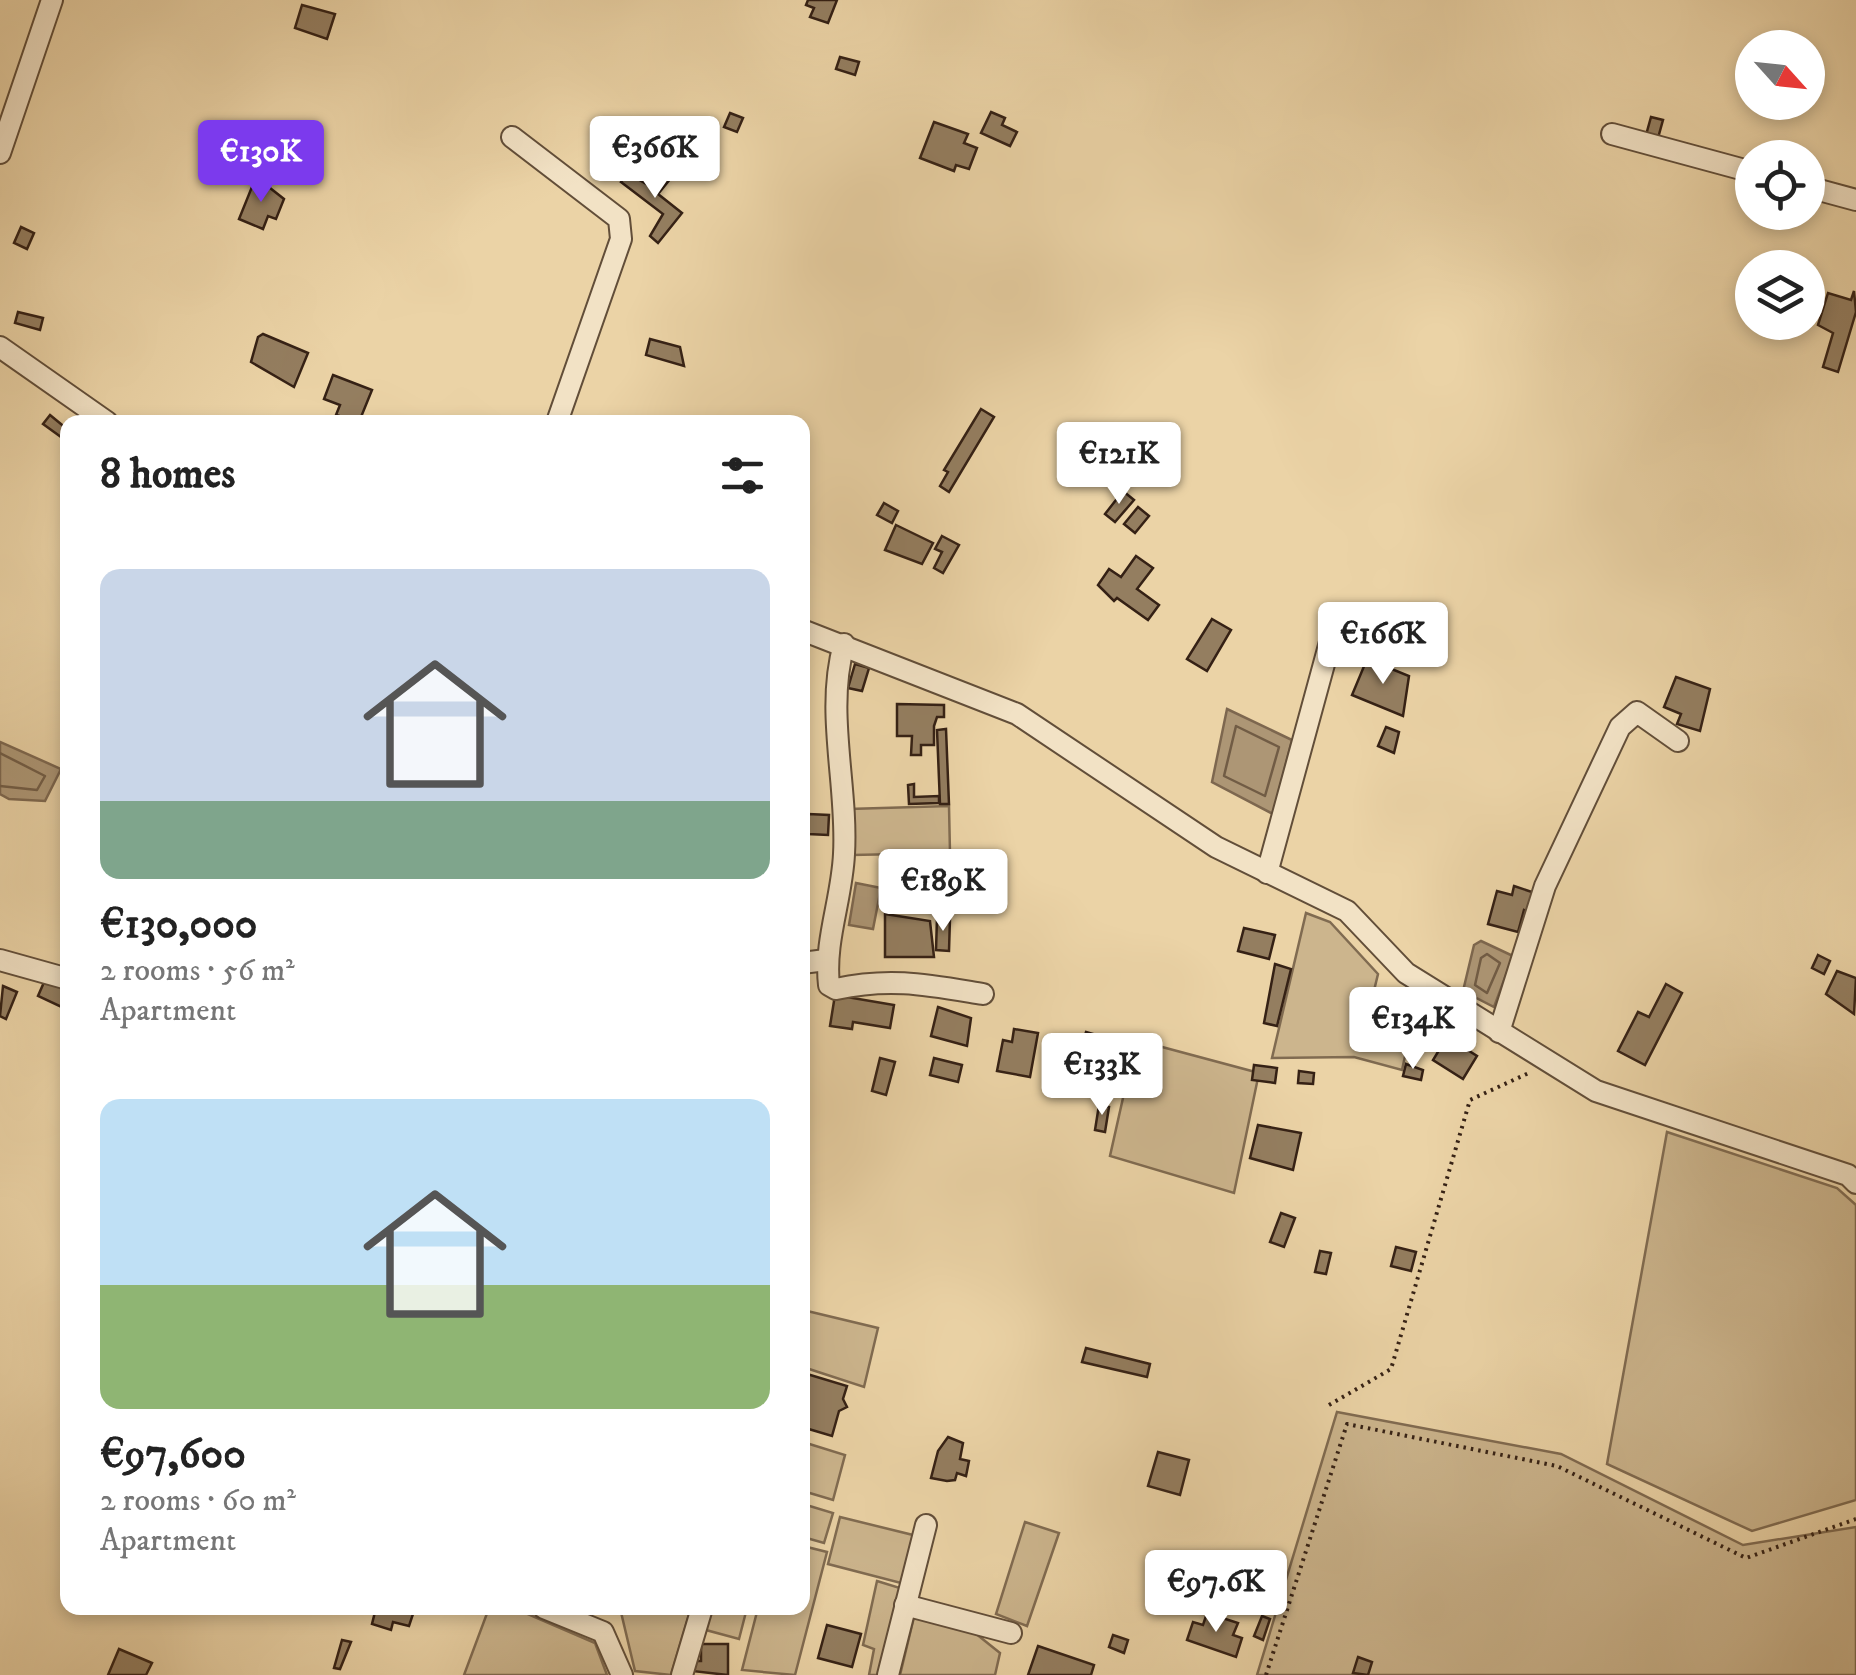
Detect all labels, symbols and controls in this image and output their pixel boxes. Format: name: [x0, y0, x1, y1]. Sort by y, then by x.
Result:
north arrow: [1735, 30, 1825, 120]
map controls: [1735, 30, 1825, 340]
pin: €366K: [585, 116, 725, 201]
pin: €130K: [191, 120, 331, 205]
text: €366K: [612, 128, 698, 168]
text: €130K: [220, 132, 302, 172]
button: locate: [1735, 140, 1825, 230]
button: layers: [1735, 250, 1825, 340]
pin: €121K: [1049, 422, 1189, 507]
text: €121K: [1079, 434, 1159, 474]
icon: filters: [715, 448, 770, 503]
text: 8 homes: [100, 449, 235, 501]
pin: €166K: [1313, 602, 1453, 687]
text: €166K: [1340, 614, 1426, 654]
icon: home: [345, 634, 525, 814]
pin: €189K: [873, 849, 1013, 934]
text: €189K: [901, 861, 985, 901]
text: €130,000: [100, 899, 257, 951]
text: 2 rooms · 56 m²: [100, 951, 295, 991]
pin: €134K: [1343, 987, 1483, 1072]
text: Apartment: [100, 991, 236, 1031]
text: €134K: [1371, 999, 1455, 1039]
pin: €133K: [1032, 1033, 1172, 1118]
text: €133K: [1064, 1045, 1140, 1085]
icon: home: [345, 1164, 525, 1344]
text: €97,600: [100, 1429, 246, 1481]
text: 2 rooms · 60 m²: [100, 1481, 296, 1521]
text: Apartment: [100, 1521, 236, 1561]
pin: €97.6K: [1135, 1550, 1297, 1635]
text: €97.6K: [1167, 1562, 1265, 1602]

